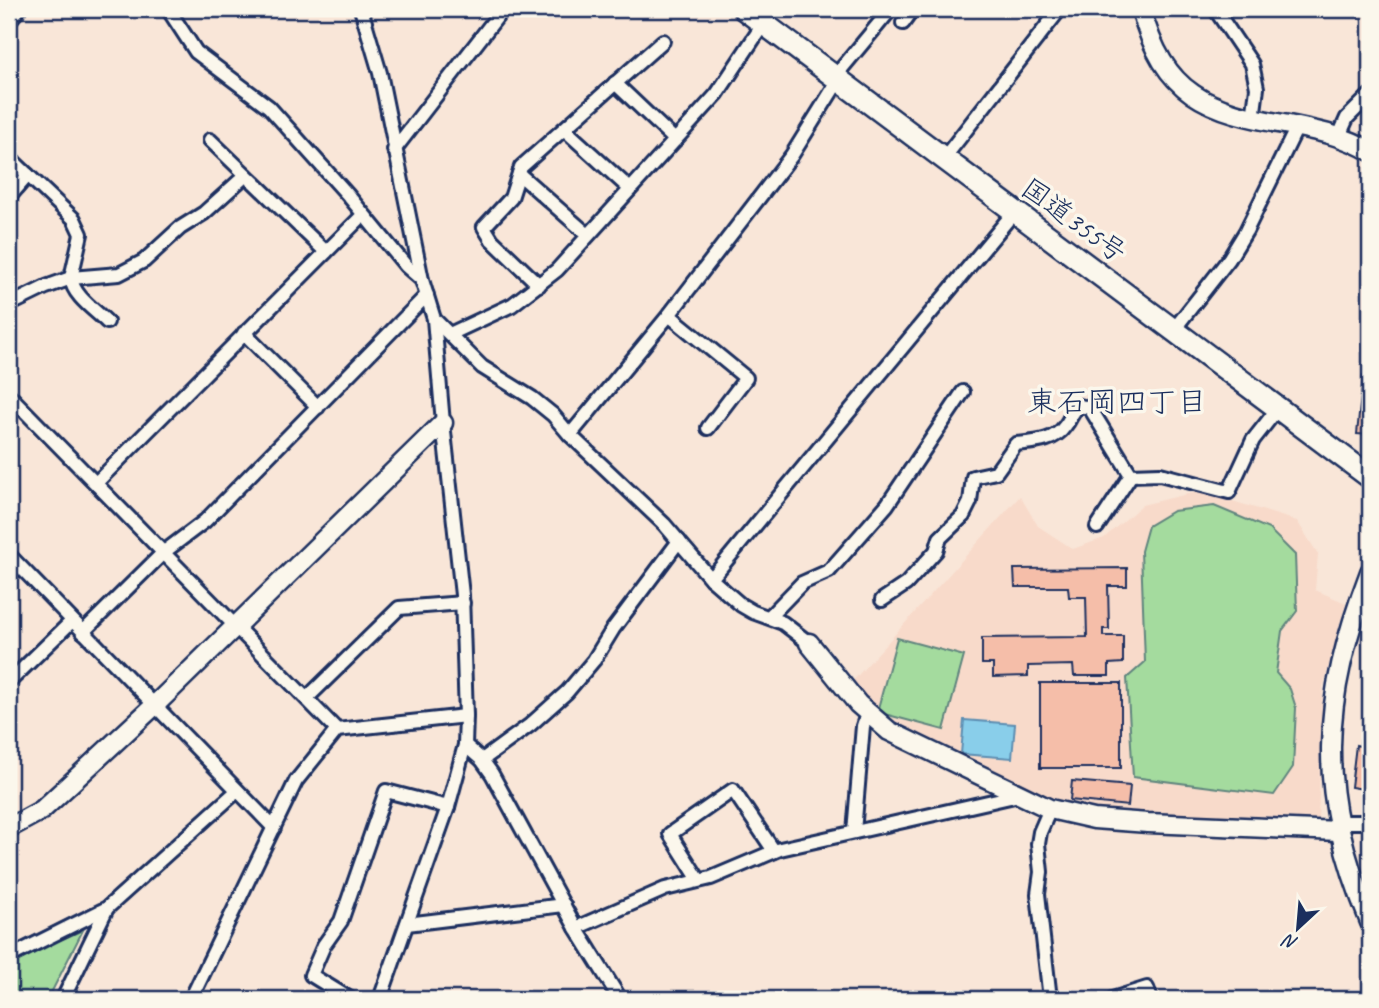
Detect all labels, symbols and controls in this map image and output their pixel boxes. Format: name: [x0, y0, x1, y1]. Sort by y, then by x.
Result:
street label: 国道355号: [1014, 170, 1134, 270]
district label: 東石岡四丁目: [1027, 383, 1207, 421]
north arrow: [1264, 892, 1334, 962]
text: N: [1278, 928, 1302, 956]

